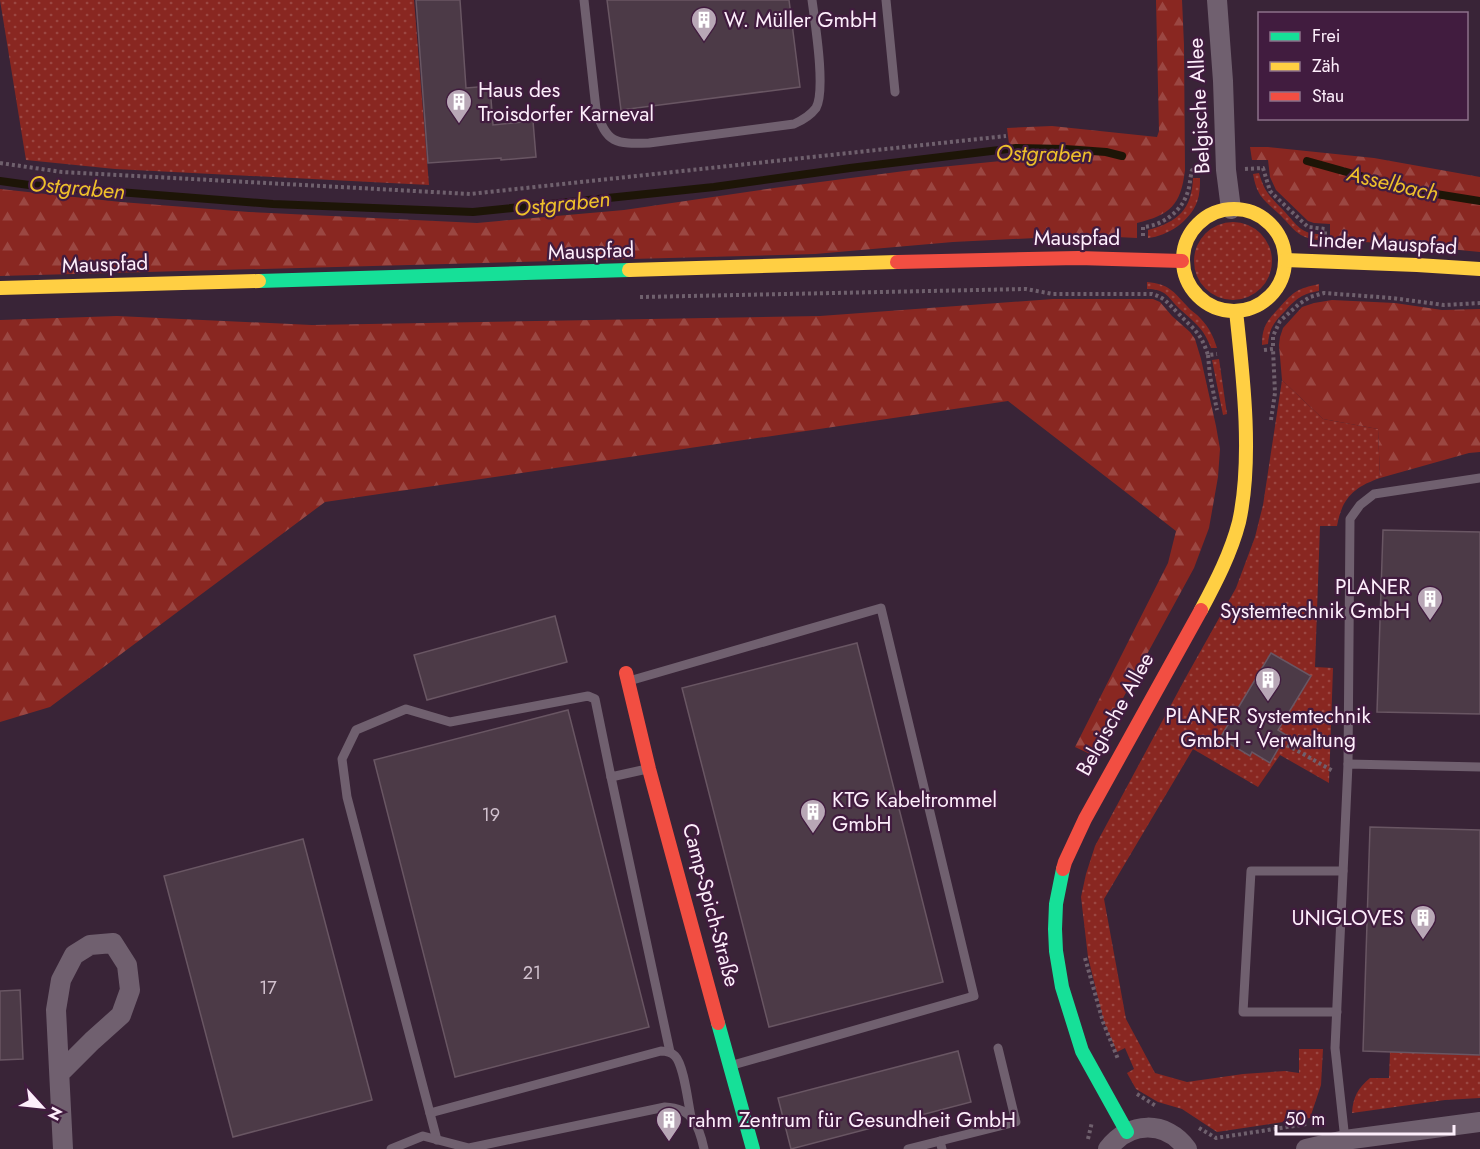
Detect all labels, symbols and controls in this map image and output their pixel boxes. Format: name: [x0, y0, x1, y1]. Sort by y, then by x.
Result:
building icon: W. Müller GmbH: [689, 5, 719, 43]
place label: W. Müller GmbH: [724, 5, 877, 35]
legend: [1258, 12, 1468, 120]
text: Frei: [1312, 23, 1341, 49]
street label: Belgische Allee: [1180, 37, 1218, 175]
text: Zäh: [1312, 53, 1340, 79]
place label: Haus des Troisdorfer Karneval: [478, 75, 654, 129]
text: Stau: [1312, 83, 1344, 109]
building icon: Haus des Troisdorfer Karneval: [444, 87, 474, 125]
water label: Ostgraben: [995, 136, 1093, 170]
water label: Asselbach: [1343, 157, 1442, 209]
water label: Ostgraben: [27, 167, 127, 207]
water label: Ostgraben: [512, 182, 612, 224]
street label: Mauspfad: [1034, 223, 1120, 253]
street label: Linder Mauspfad: [1308, 224, 1458, 262]
street label: Mauspfad: [547, 234, 635, 268]
street label: Mauspfad: [61, 247, 149, 281]
place label: PLANER Systemtechnik GmbH: [1220, 572, 1410, 626]
building icon: PLANER Systemtechnik GmbH: [1415, 584, 1445, 622]
street label: Belgische Allee: [1069, 647, 1161, 781]
building icon: PLANER Systemtechnik GmbH - Verwaltung: [1253, 665, 1283, 703]
place label: PLANER Systemtechnik GmbH - Verwaltung: [1165, 701, 1371, 755]
place label: KTG Kabeltrommel GmbH: [832, 785, 997, 839]
building icon: KTG Kabeltrommel GmbH: [798, 797, 828, 835]
house number: 19: [482, 802, 500, 828]
street label: Camp-Spich-Straße: [675, 820, 747, 990]
place label: UNIGLOVES: [1291, 903, 1404, 933]
building icon: UNIGLOVES: [1408, 903, 1438, 941]
house number: 21: [523, 960, 541, 986]
house number: 17: [259, 975, 277, 1001]
north arrow: [12, 1077, 72, 1137]
scale bar: [1276, 1098, 1454, 1136]
text: N: [42, 1103, 68, 1124]
building icon: rahm Zentrum für Gesundheit GmbH: [654, 1105, 684, 1143]
place label: rahm Zentrum für Gesundheit GmbH: [688, 1105, 1016, 1135]
text: 50 m: [1285, 1106, 1325, 1132]

